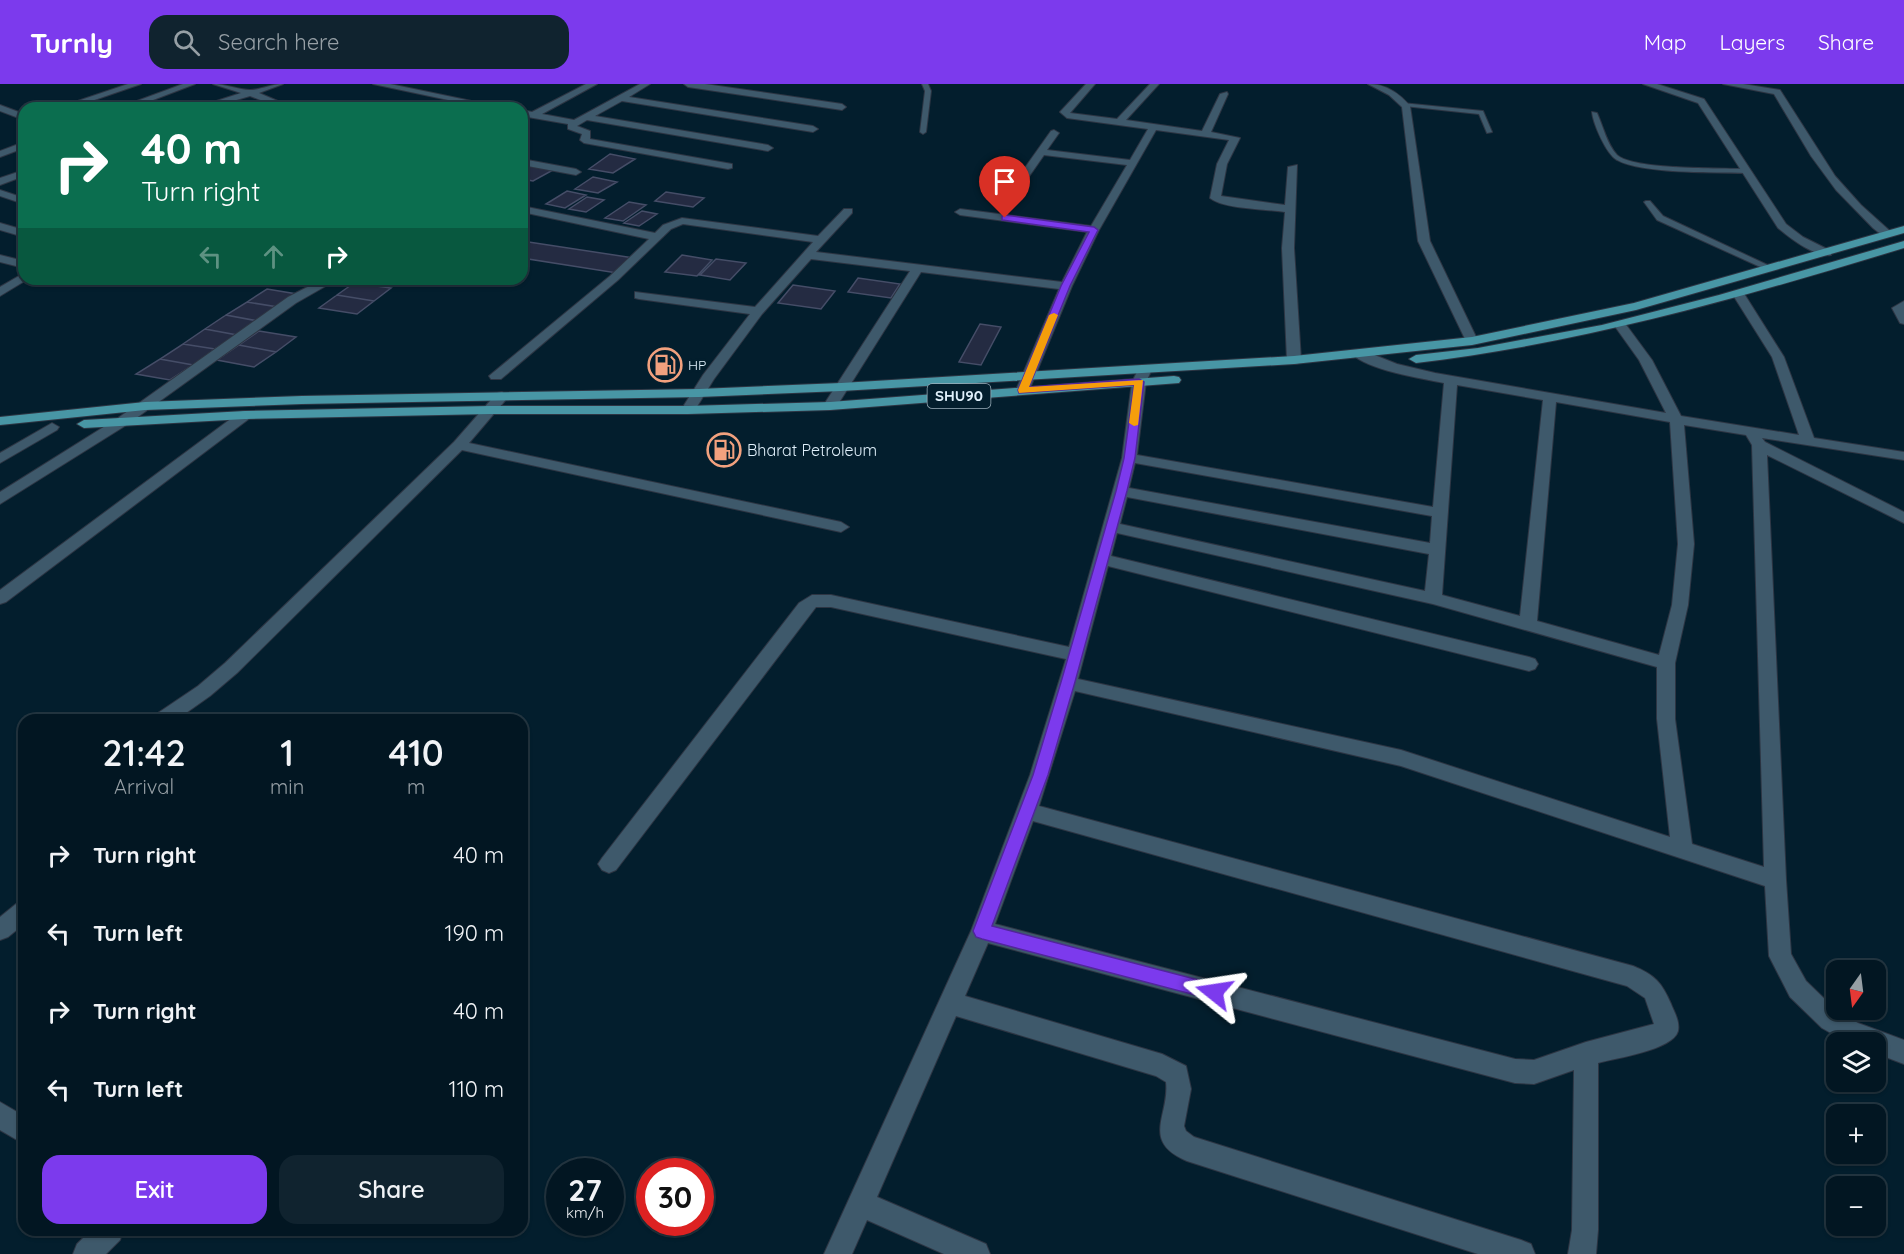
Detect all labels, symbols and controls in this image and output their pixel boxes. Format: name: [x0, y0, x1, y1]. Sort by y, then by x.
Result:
search box: [149, 15, 569, 69]
text: Turnly: [30, 25, 113, 60]
icon: search: [170, 26, 203, 59]
text: Search here: [218, 28, 339, 56]
text: Map: [1644, 29, 1687, 55]
text: Layers: [1720, 29, 1785, 55]
text: Share: [1818, 29, 1874, 55]
text: 40 m: [141, 122, 242, 175]
icon: right: [42, 126, 120, 204]
pin: [979, 156, 1030, 218]
icon: arrive: [988, 165, 1021, 198]
text: Turn right: [141, 174, 260, 208]
icon: left: [194, 240, 227, 273]
icon: ahead: [257, 240, 290, 273]
icon: right: [320, 240, 353, 273]
fuel station icon: HP: [647, 347, 683, 383]
place label: HP: [688, 356, 706, 374]
road number: SHU90: [928, 384, 990, 408]
fuel station icon: Bharat Petroleum: [706, 432, 742, 468]
place label: Bharat Petroleum: [747, 440, 877, 460]
text: 21:42: [102, 730, 186, 775]
text: 1: [280, 730, 294, 775]
text: 410: [388, 730, 444, 775]
text: Arrival: [114, 774, 174, 799]
text: min: [270, 774, 304, 799]
text: m: [407, 774, 425, 799]
icon: right: [42, 839, 75, 872]
text: Turn right: [93, 841, 197, 869]
text: 40 m: [453, 841, 504, 869]
icon: left: [42, 917, 75, 950]
text: Turn left: [93, 919, 183, 947]
text: 190 m: [444, 919, 504, 947]
position arrow: [1182, 960, 1246, 1024]
north arrow: [1826, 960, 1886, 1020]
map controls: [1826, 960, 1886, 1236]
icon: right: [42, 995, 75, 1028]
text: Turn right: [93, 997, 197, 1025]
text: 40 m: [453, 997, 504, 1025]
button: layers: [1826, 1032, 1886, 1092]
icon: left: [42, 1073, 75, 1106]
text: Turn left: [93, 1075, 183, 1103]
text: 110 m: [449, 1075, 504, 1103]
button: +: [1826, 1104, 1886, 1164]
button: Exit: [42, 1155, 267, 1224]
button: Share: [279, 1155, 504, 1224]
speed limit sign: 30: [636, 1158, 714, 1236]
text: 27: [568, 1171, 602, 1209]
button: −: [1826, 1176, 1886, 1236]
text: km/h: [566, 1203, 604, 1222]

